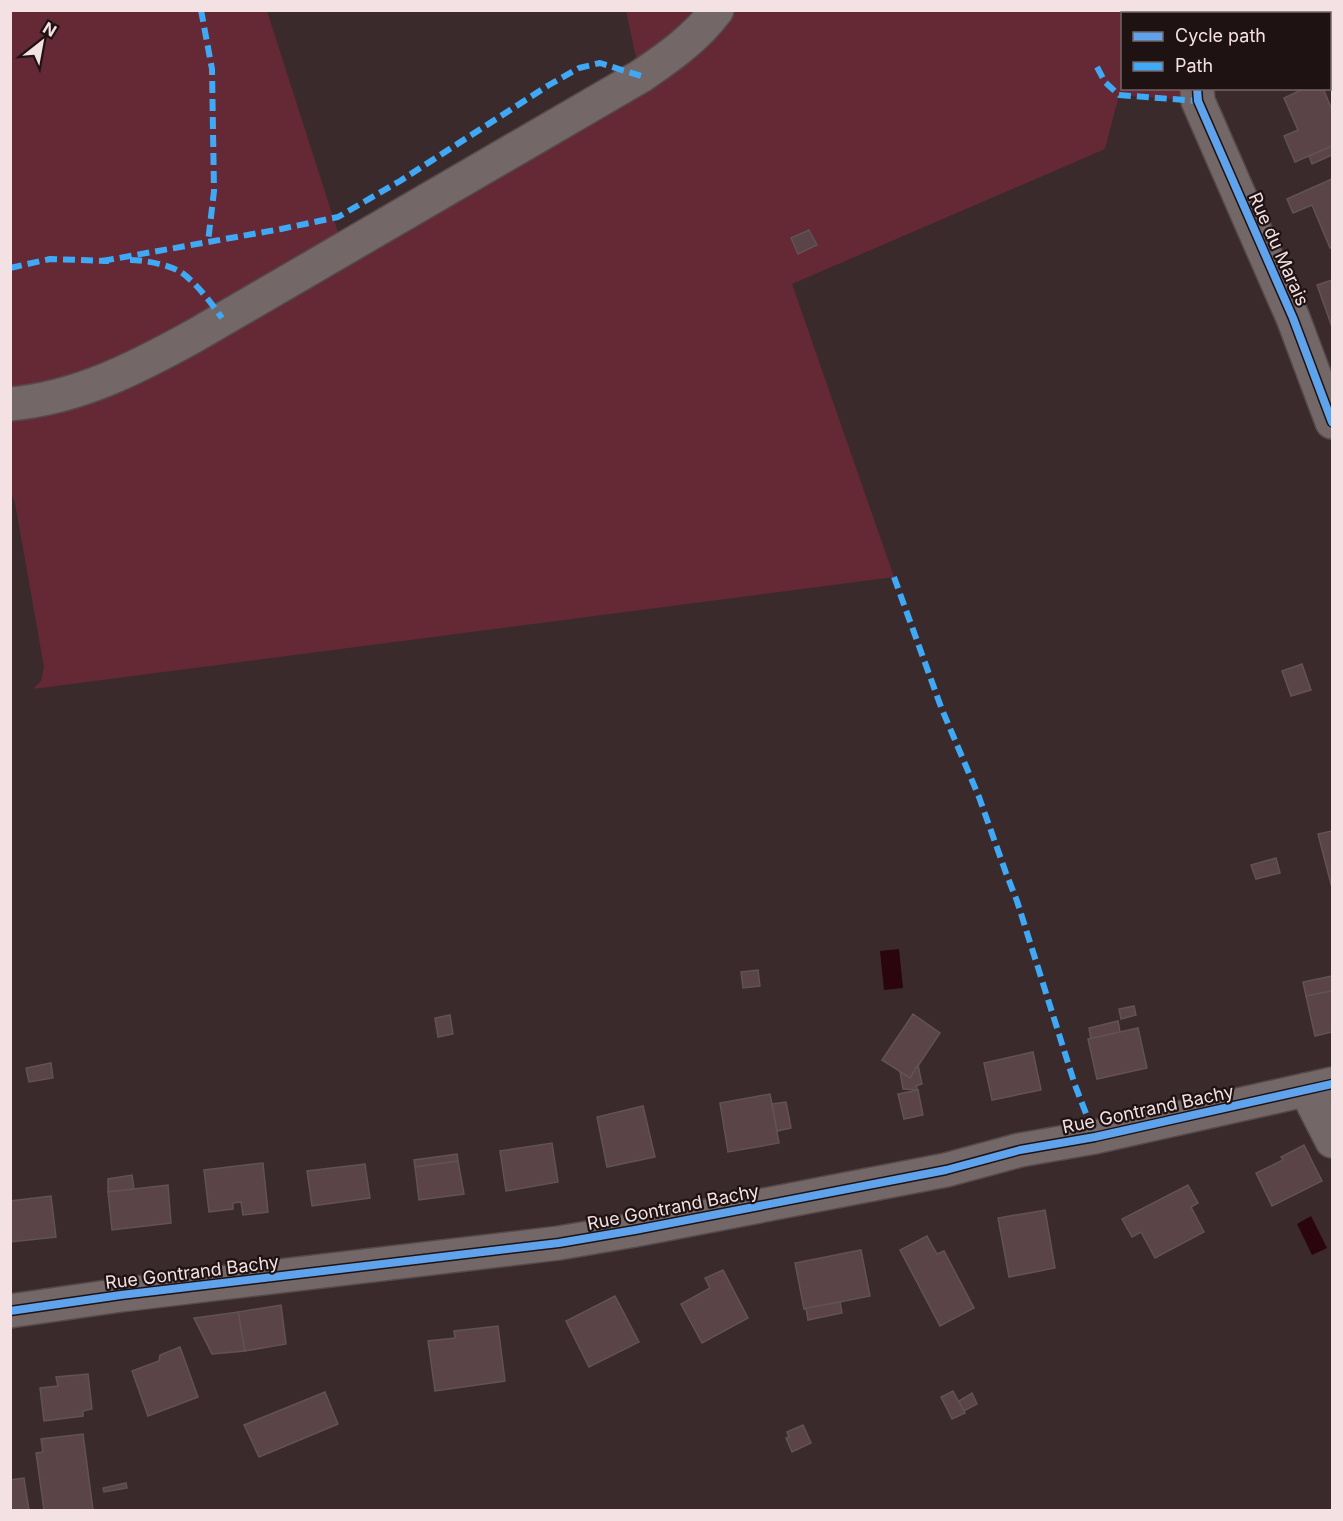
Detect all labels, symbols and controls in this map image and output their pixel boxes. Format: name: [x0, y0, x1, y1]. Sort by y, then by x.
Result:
north arrow: [12, 12, 72, 72]
legend: [1121, 12, 1331, 90]
text: N: [39, 17, 60, 41]
text: Cycle path: [1175, 25, 1266, 46]
text: Path: [1175, 55, 1213, 76]
street label: Rue du Marais: [1245, 189, 1313, 309]
street label: Rue Gontrand Bachy: [1060, 1081, 1236, 1137]
street label: Rue Gontrand Bachy: [585, 1180, 761, 1234]
street label: Rue Gontrand Bachy: [104, 1251, 280, 1293]

